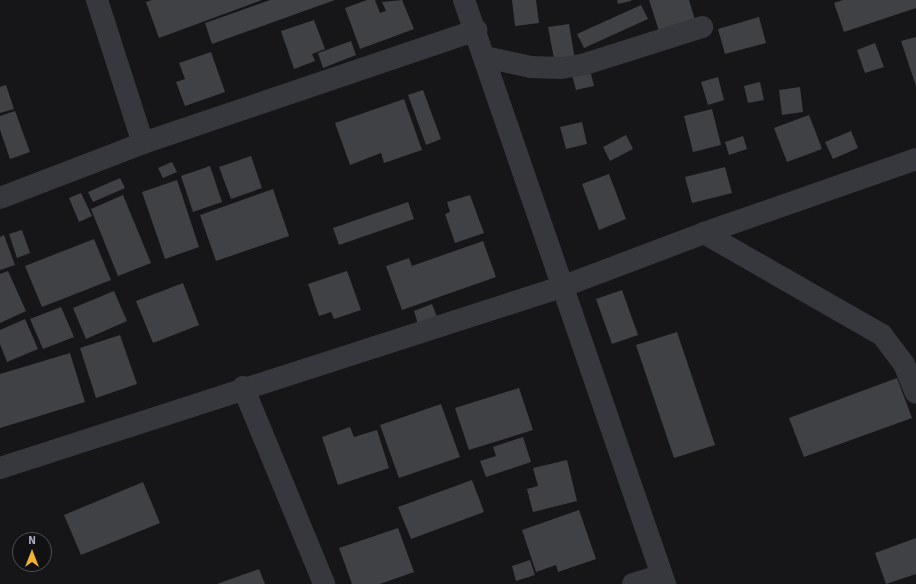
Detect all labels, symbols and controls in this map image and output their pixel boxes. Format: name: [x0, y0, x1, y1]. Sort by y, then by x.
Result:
north arrow: [12, 532, 52, 572]
text: N: [28, 534, 36, 547]

